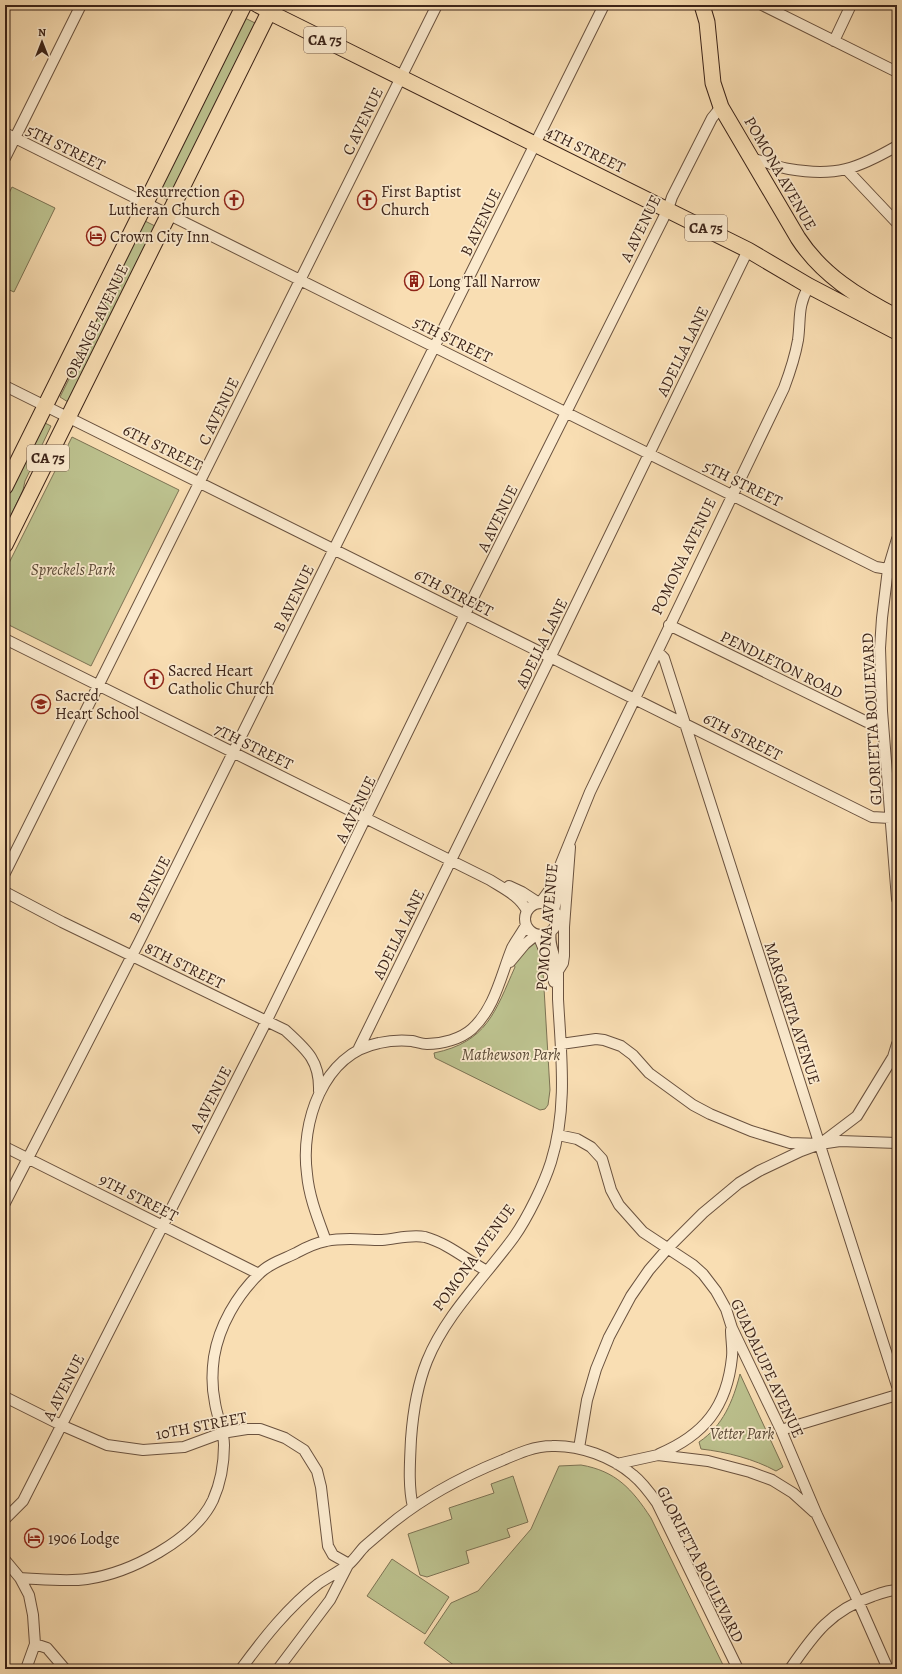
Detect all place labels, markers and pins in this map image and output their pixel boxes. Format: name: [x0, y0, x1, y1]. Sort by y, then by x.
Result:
place label: Resurrection Lutheran Church: [108, 181, 220, 221]
place label: First Baptist Church: [381, 181, 461, 221]
church icon: Resurrection Lutheran Church: [223, 189, 245, 211]
church icon: First Baptist Church: [356, 189, 378, 211]
hotel icon: Crown City Inn: [85, 225, 107, 247]
place label: Crown City Inn: [110, 226, 210, 248]
building icon: Long Tall Narrow: [403, 270, 425, 292]
place label: Long Tall Narrow: [428, 271, 541, 293]
place label: Sacred Heart Catholic Church: [168, 660, 275, 700]
church icon: Sacred Heart Catholic Church: [143, 668, 165, 690]
place label: Sacred Heart School: [55, 685, 139, 725]
school or university icon: Sacred Heart School: [30, 693, 52, 715]
hotel icon: 1906 Lodge: [23, 1527, 45, 1549]
place label: 1906 Lodge: [48, 1528, 120, 1550]

